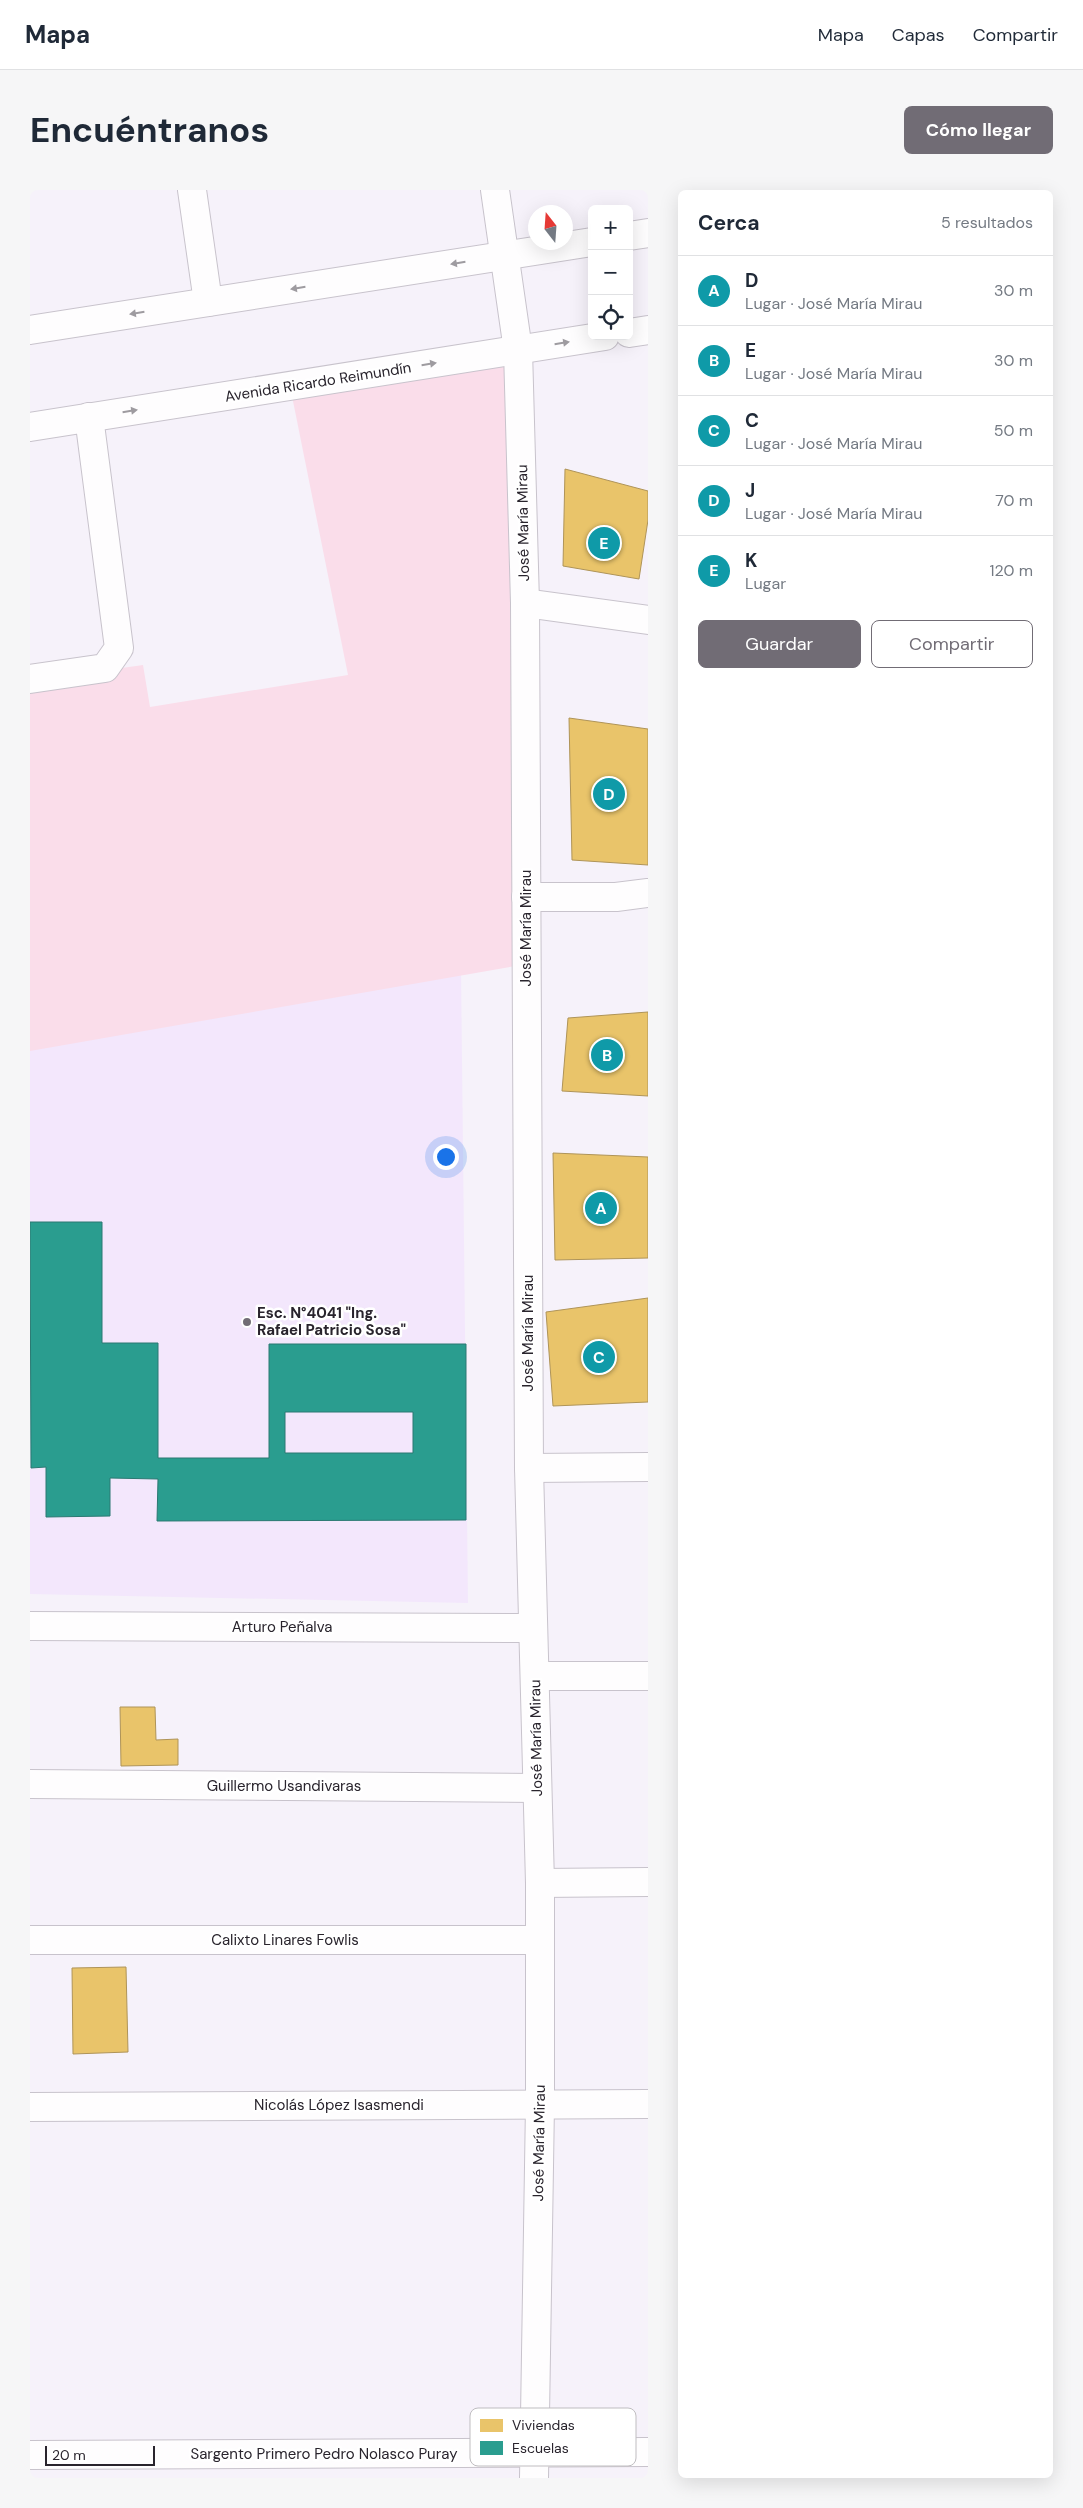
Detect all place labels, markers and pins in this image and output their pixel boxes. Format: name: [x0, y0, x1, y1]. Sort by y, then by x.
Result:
pin: E: [588, 524, 620, 562]
pin: D: [593, 775, 625, 813]
pin: B: [591, 1036, 623, 1074]
pin: A: [585, 1189, 617, 1227]
place label: Esc. N°4041 "Ing. Rafael Patricio Sosa": [257, 1303, 406, 1340]
marker: Esc. N°4041 "Ing. Rafael Patricio Sosa": [241, 1316, 253, 1328]
pin: C: [583, 1338, 615, 1376]

